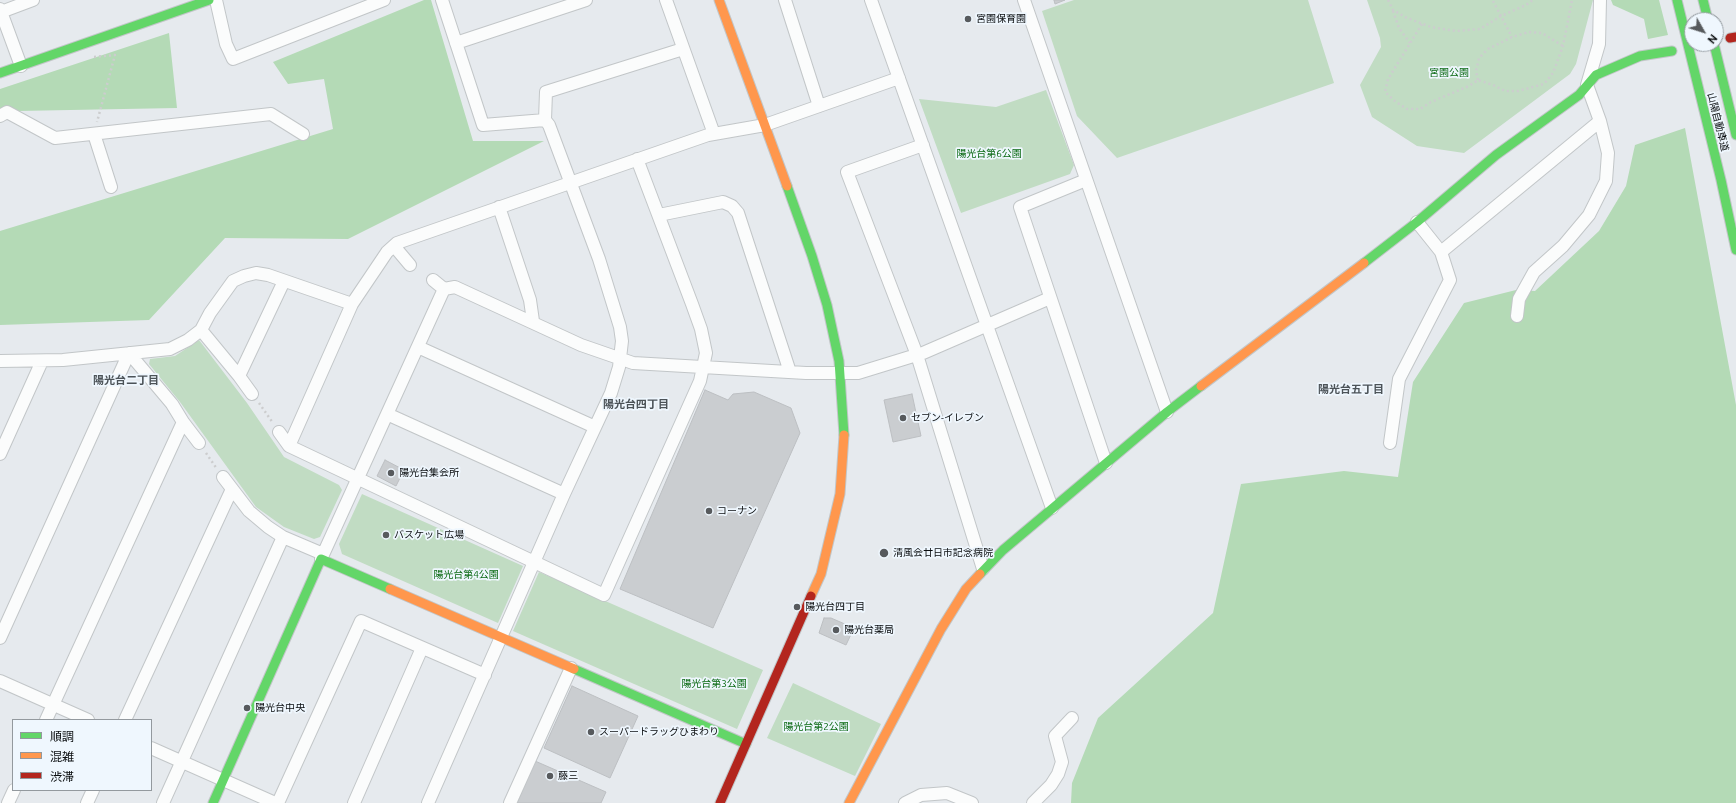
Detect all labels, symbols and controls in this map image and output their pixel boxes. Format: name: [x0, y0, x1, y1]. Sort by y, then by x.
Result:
north arrow: [1684, 12, 1724, 52]
place label: 宮園保育園: [976, 13, 1026, 25]
marker: 宮園保育園: [963, 14, 973, 24]
text: N: [1705, 32, 1720, 46]
park label: 宮園公園: [1429, 67, 1469, 79]
street label: 山陽自動車道: [1705, 91, 1731, 153]
park label: 陽光台第6公園: [956, 148, 1022, 160]
district label: 陽光台二丁目: [93, 373, 159, 387]
district label: 陽光台五丁目: [1318, 382, 1384, 396]
district label: 陽光台四丁目: [603, 397, 669, 411]
place label: セブン-イレブン: [911, 412, 984, 424]
marker: セブン-イレブン: [898, 413, 908, 423]
place label: 陽光台集会所: [399, 467, 459, 479]
marker: 陽光台集会所: [386, 468, 396, 478]
place label: コーナン: [717, 505, 757, 517]
marker: コーナン: [704, 506, 714, 516]
place label: バスケット広場: [394, 529, 464, 541]
marker: バスケット広場: [381, 530, 391, 540]
marker: 清風会廿日市記念病院: [878, 547, 890, 559]
place label: 清風会廿日市記念病院: [893, 547, 993, 559]
park label: 陽光台第4公園: [433, 569, 499, 581]
place label: 陽光台四丁目: [805, 601, 865, 613]
marker: 陽光台四丁目: [792, 602, 802, 612]
place label: 陽光台薬局: [844, 624, 894, 636]
marker: 陽光台薬局: [831, 625, 841, 635]
park label: 陽光台第3公園: [681, 678, 747, 690]
place label: 陽光台中央: [255, 702, 305, 714]
marker: 陽光台中央: [242, 703, 252, 713]
legend: [12, 719, 152, 791]
park label: 陽光台第2公園: [783, 721, 849, 733]
place label: スーパードラッグひまわり: [599, 726, 719, 738]
marker: スーパードラッグひまわり: [586, 727, 596, 737]
text: 順調: [50, 730, 74, 743]
text: 混雑: [50, 750, 74, 763]
text: 渋滞: [50, 770, 74, 783]
place label: 藤三: [558, 770, 578, 782]
marker: 藤三: [545, 771, 555, 781]

